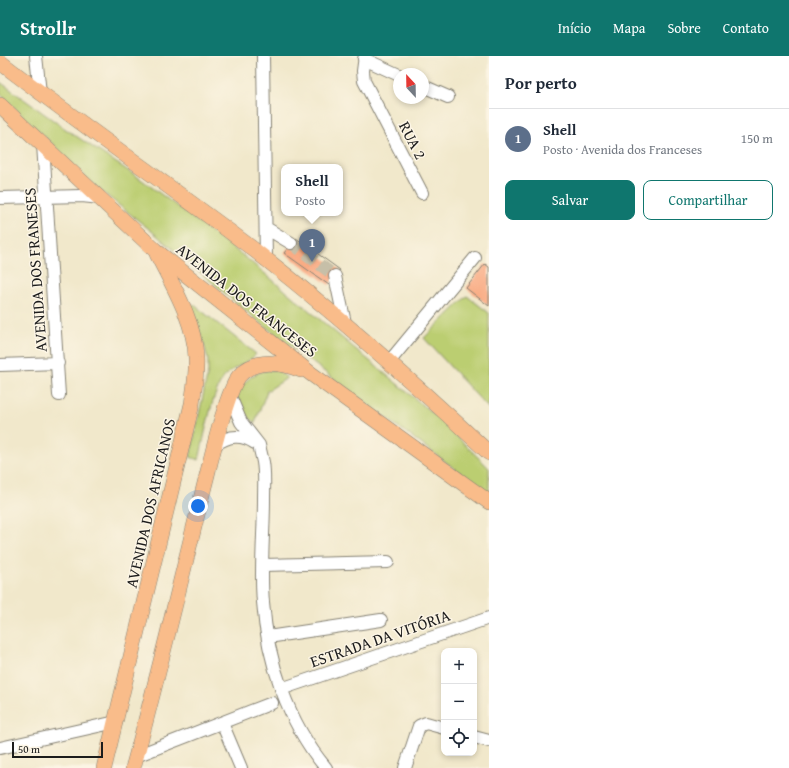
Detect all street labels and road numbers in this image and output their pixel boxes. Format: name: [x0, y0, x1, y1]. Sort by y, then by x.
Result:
street label: RUA 2: [393, 117, 433, 163]
street label: AVENIDA DOS FRANESES: [17, 187, 53, 353]
street label: AVENIDA DOS FRANCESES: [171, 237, 323, 363]
street label: AVENIDA DOS AFRICANOS: [119, 416, 181, 590]
street label: ESTRADA DA VITÓRIA: [307, 603, 454, 673]

